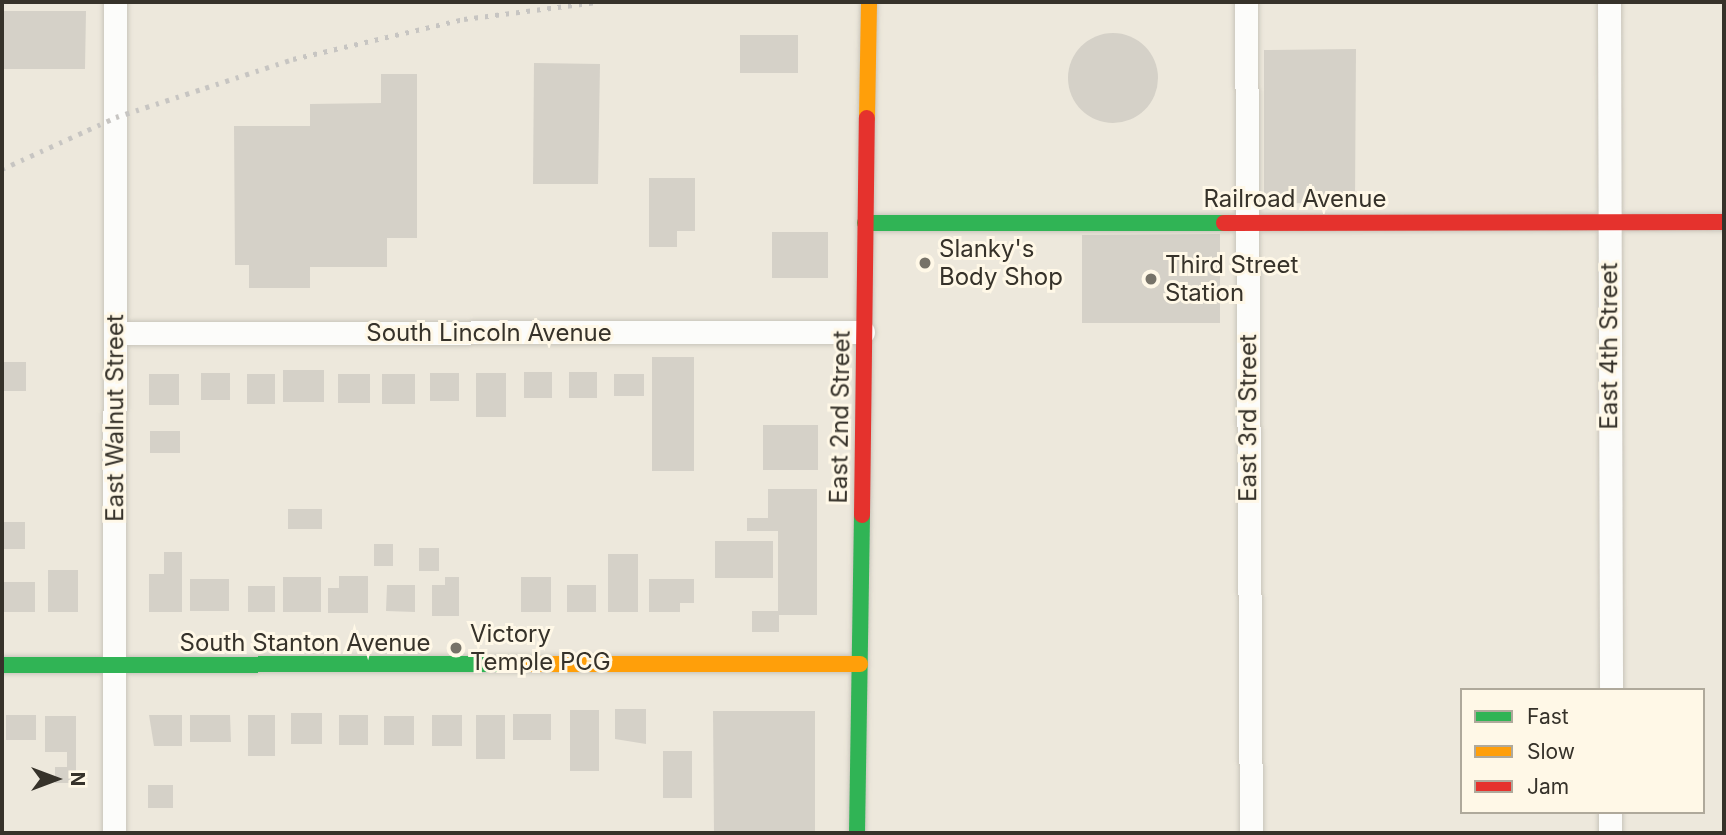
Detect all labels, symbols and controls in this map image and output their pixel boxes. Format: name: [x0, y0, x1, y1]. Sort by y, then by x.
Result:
street label: Railroad Avenue: [1204, 185, 1386, 213]
place label: Slanky's Body Shop: [939, 235, 1063, 291]
place label: Third Street Station: [1165, 251, 1298, 307]
marker: Slanky's Body Shop: [917, 255, 933, 271]
street label: East 4th Street: [1595, 262, 1623, 430]
marker: Third Street Station: [1143, 271, 1159, 287]
street label: East Walnut Street: [101, 314, 129, 522]
street label: South Lincoln Avenue: [366, 319, 612, 347]
street label: East 2nd Street: [824, 330, 856, 504]
street label: East 3rd Street: [1234, 334, 1262, 502]
place label: Victory Temple PCG: [470, 620, 611, 676]
street label: South Stanton Avenue: [179, 629, 431, 657]
marker: Victory Temple PCG: [448, 640, 464, 656]
legend: [1460, 688, 1705, 814]
text: Fast: [1527, 704, 1569, 729]
text: Slow: [1527, 739, 1575, 764]
north arrow: [21, 744, 91, 814]
text: N: [66, 772, 89, 786]
text: Jam: [1527, 774, 1569, 799]

